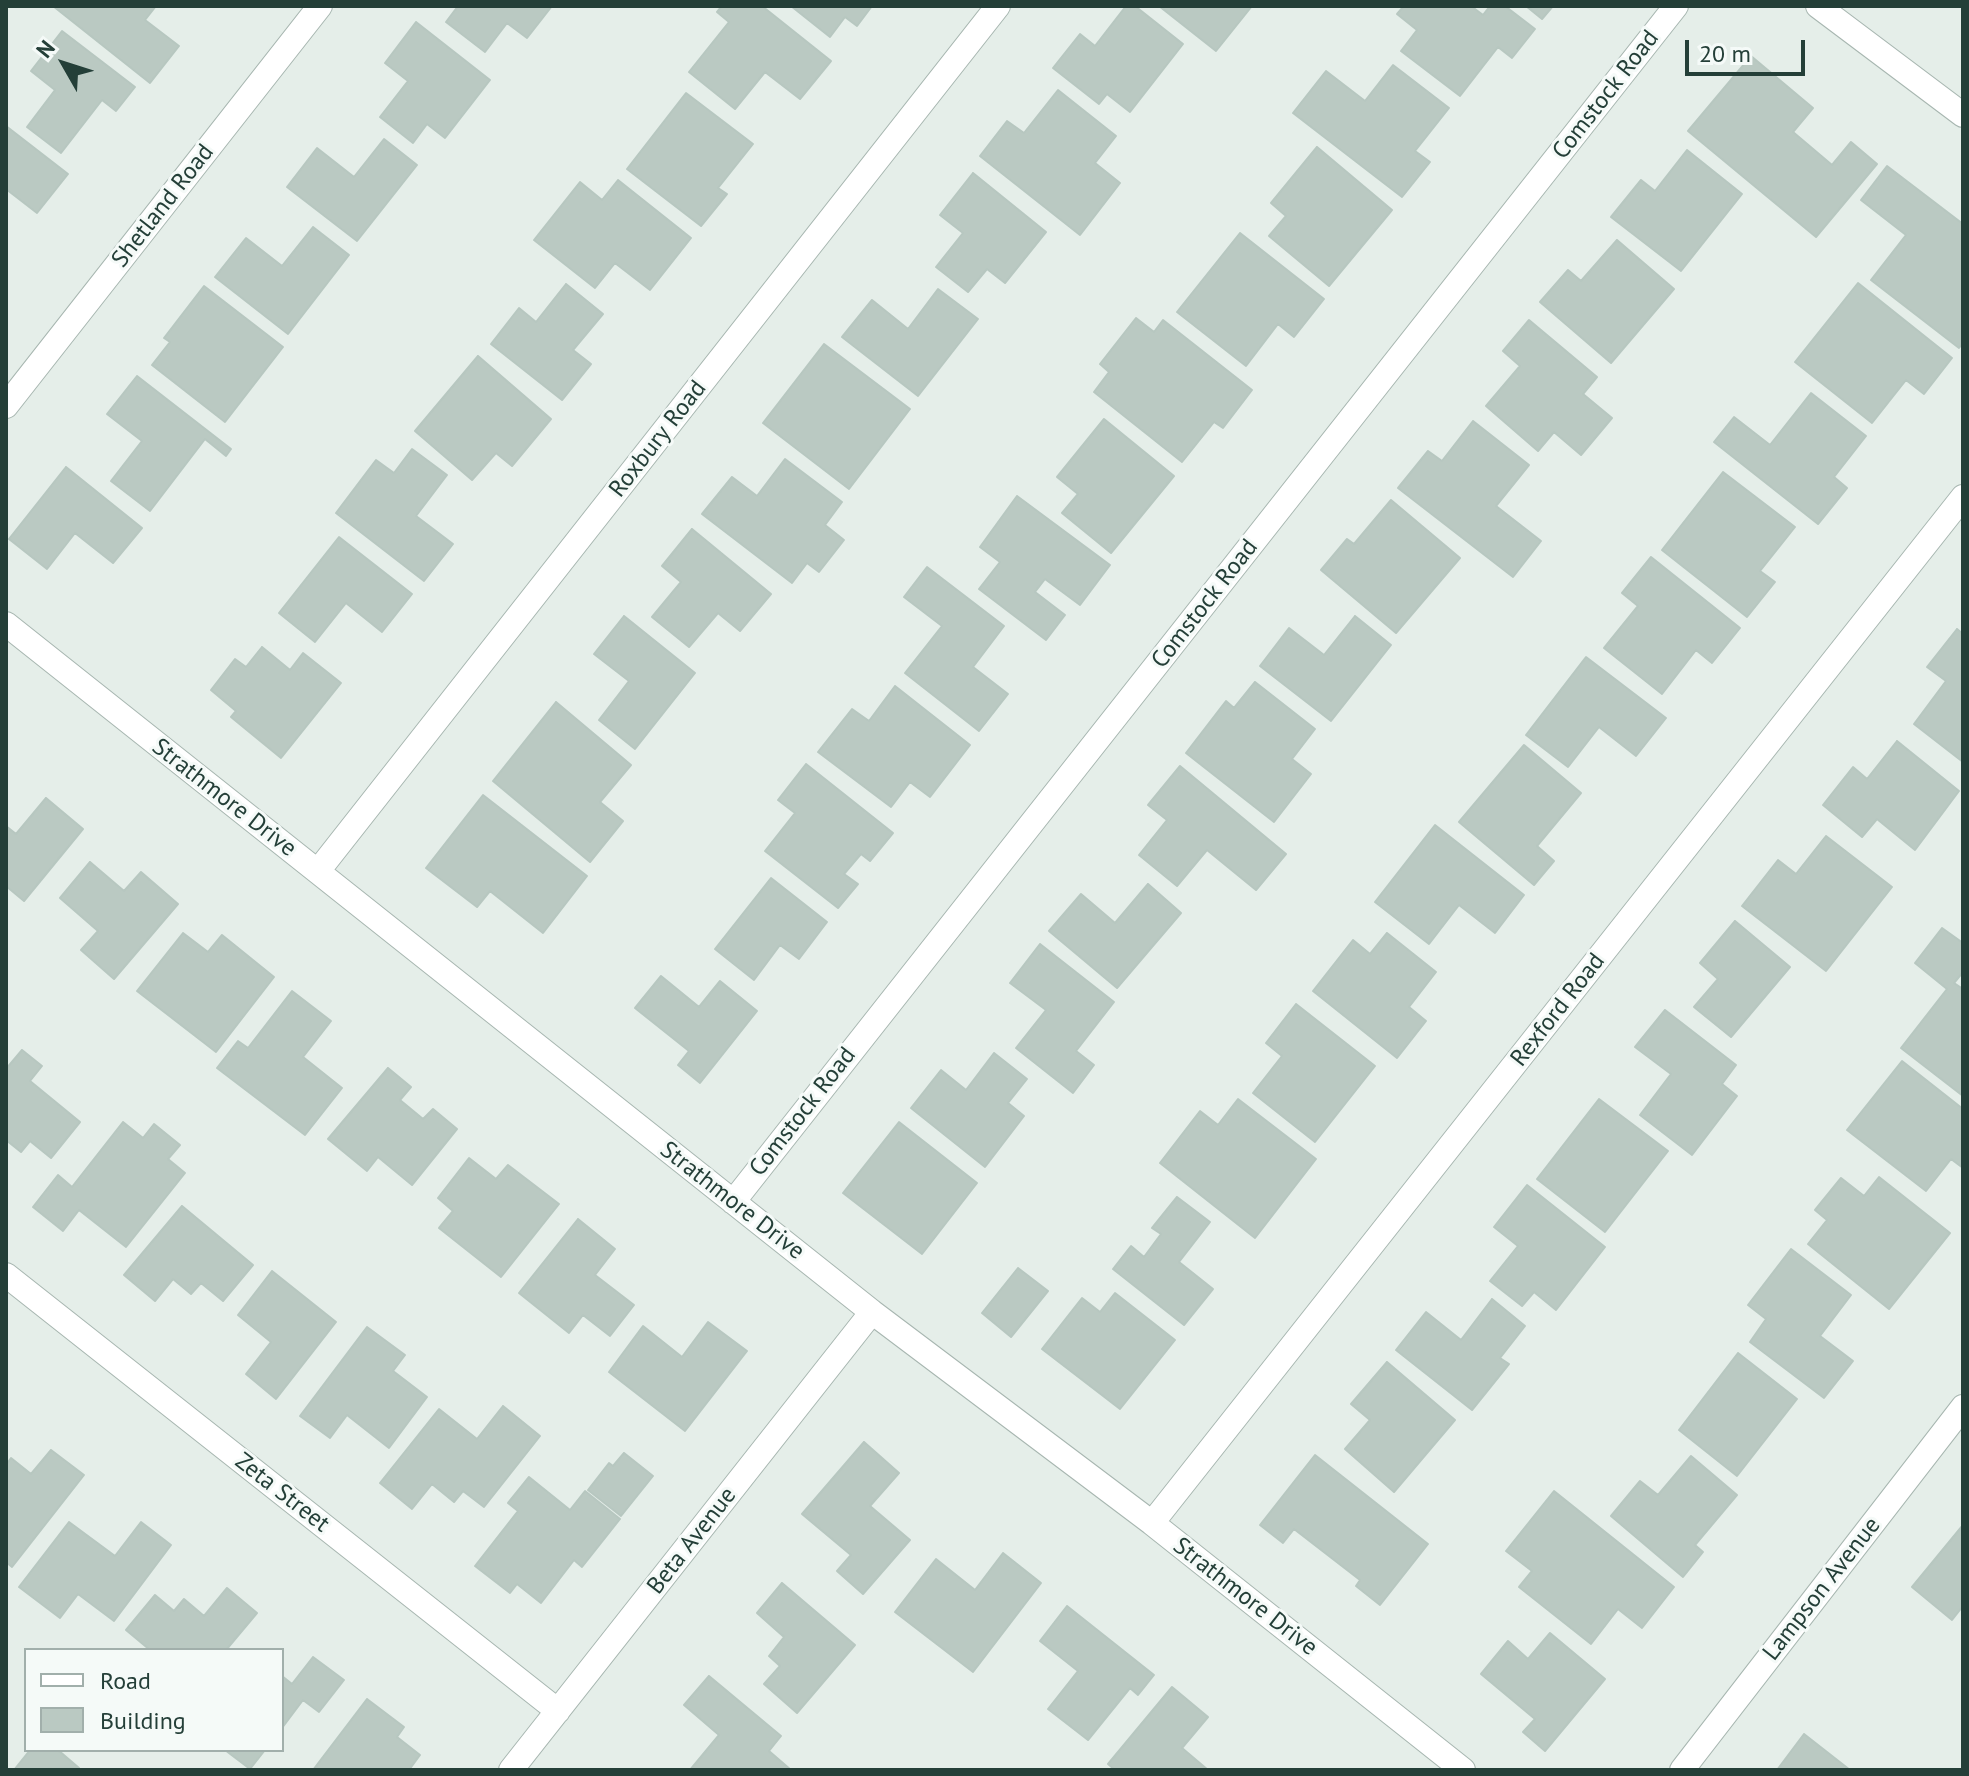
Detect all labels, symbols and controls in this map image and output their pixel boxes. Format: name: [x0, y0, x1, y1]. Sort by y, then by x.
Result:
north arrow: [24, 24, 104, 104]
scale bar: [1689, 24, 1809, 74]
street label: Comstock Road: [1547, 25, 1665, 165]
text: N: [30, 34, 61, 63]
text: 20 m: [1699, 38, 1751, 69]
street label: Shetland Road: [106, 139, 220, 273]
street label: Roxbury Road: [603, 375, 713, 503]
street label: Comstock Road: [1146, 534, 1264, 674]
street label: Strathmore Drive: [146, 733, 302, 863]
street label: Rexford Road: [1505, 948, 1611, 1072]
street label: Comstock Road: [744, 1042, 862, 1182]
street label: Strathmore Drive: [654, 1136, 810, 1266]
street label: Zeta Street: [229, 1447, 335, 1539]
street label: Beta Avenue: [641, 1482, 743, 1600]
street label: Lampson Avenue: [1757, 1512, 1887, 1666]
street label: Strathmore Drive: [1167, 1532, 1323, 1662]
legend: [24, 1648, 284, 1752]
text: Road: [100, 1665, 151, 1696]
text: Building: [100, 1705, 186, 1736]

